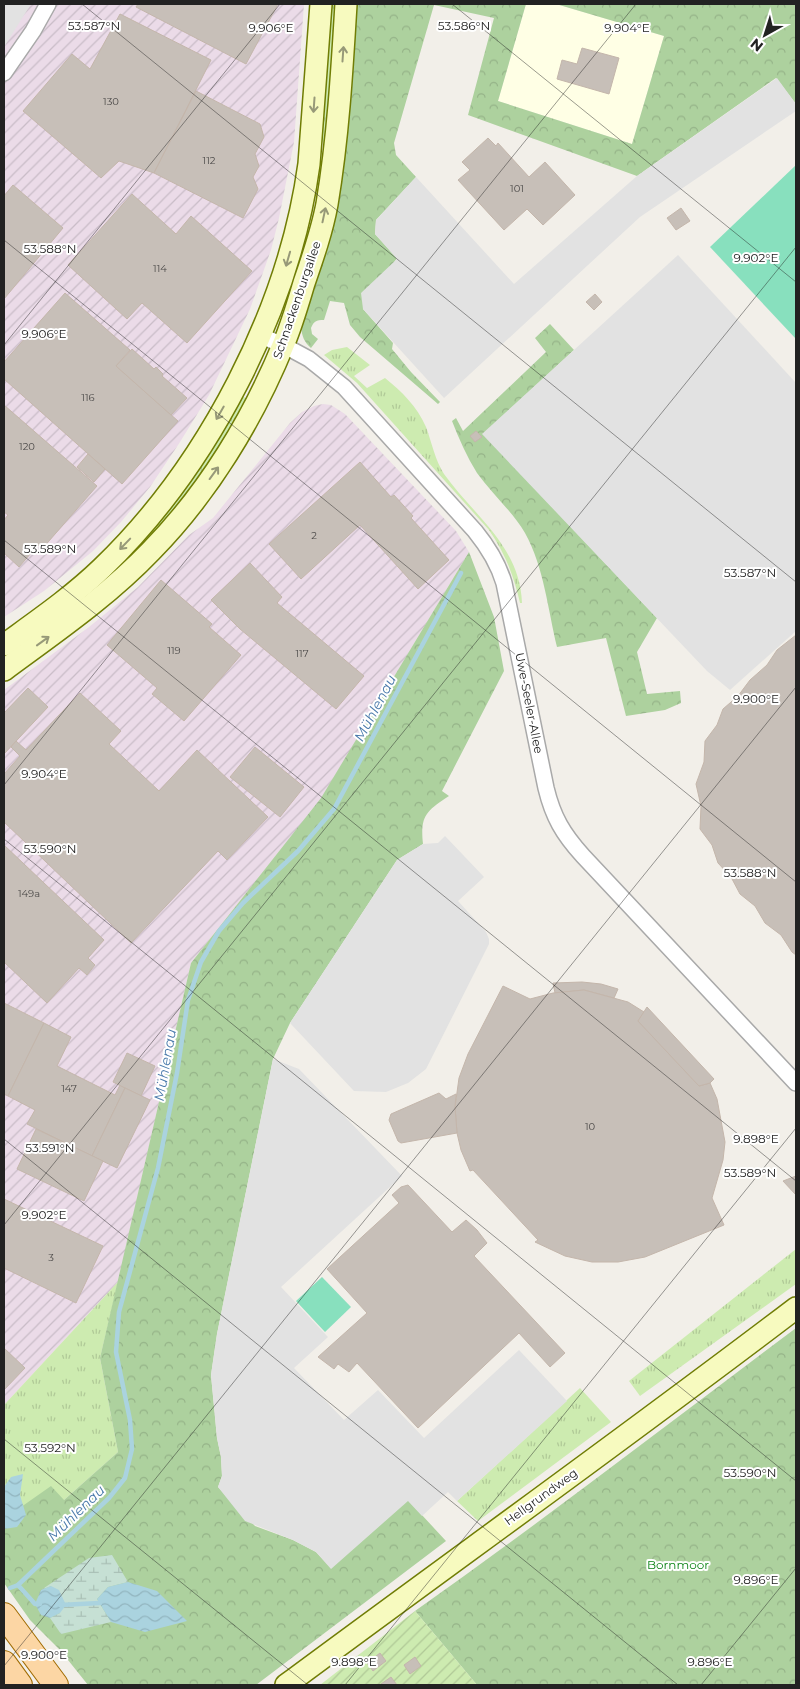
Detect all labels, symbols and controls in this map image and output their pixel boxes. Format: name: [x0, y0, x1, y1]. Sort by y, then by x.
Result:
north arrow: [740, 10, 790, 60]
text: 53.587°N: [68, 18, 120, 33]
text: 53.586°N: [438, 18, 490, 33]
text: 9.906°E: [248, 20, 294, 35]
text: 9.904°E: [604, 20, 650, 35]
text: N: [747, 35, 767, 56]
one-way arrow: [339, 46, 348, 62]
house number: 130: [103, 95, 119, 108]
one-way arrow: [309, 96, 319, 112]
house number: 112: [203, 154, 216, 167]
house number: 101: [510, 182, 524, 195]
one-way arrow: [320, 207, 330, 223]
street label: Schnackenburgallee: [269, 239, 324, 361]
text: 53.588°N: [24, 241, 76, 256]
text: 9.902°E: [734, 250, 778, 265]
one-way arrow: [283, 251, 293, 267]
house number: 114: [153, 262, 167, 275]
text: 9.906°E: [21, 326, 67, 341]
house number: 116: [81, 391, 95, 404]
one-way arrow: [215, 405, 224, 420]
house number: 120: [19, 440, 35, 453]
one-way arrow: [209, 466, 219, 480]
house number: 2: [311, 529, 317, 542]
one-way arrow: [119, 538, 131, 551]
text: 53.589°N: [24, 541, 76, 556]
text: 53.587°N: [724, 565, 776, 580]
one-way arrow: [36, 636, 50, 646]
house number: 119: [167, 644, 181, 657]
house number: 117: [295, 647, 309, 660]
street label: Uwe-Seeler-Allee: [512, 651, 547, 755]
water label: Mühlenau: [350, 672, 400, 744]
text: 9.900°E: [733, 691, 779, 706]
text: 9.904°E: [21, 766, 67, 781]
text: 53.590°N: [24, 841, 76, 856]
text: 53.588°N: [724, 865, 776, 880]
house number: 149a: [18, 887, 40, 900]
water label: Mühlenau: [150, 1028, 180, 1102]
house number: 147: [61, 1082, 77, 1095]
house number: 10: [585, 1120, 595, 1133]
text: 9.898°E: [733, 1131, 779, 1146]
text: 53.591°N: [25, 1140, 75, 1155]
text: 53.589°N: [724, 1165, 776, 1180]
text: 9.902°E: [22, 1207, 66, 1222]
house number: 3: [48, 1251, 54, 1264]
text: 53.592°N: [24, 1440, 76, 1455]
street label: Hellgrundweg: [501, 1465, 580, 1528]
text: 53.590°N: [724, 1465, 776, 1480]
water label: Mühlenau: [44, 1481, 108, 1545]
park label: Bornmoor: [647, 1557, 709, 1572]
text: 9.896°E: [734, 1572, 778, 1587]
text: 9.900°E: [21, 1647, 67, 1662]
text: 9.898°E: [331, 1654, 377, 1669]
text: 9.896°E: [688, 1654, 732, 1669]

